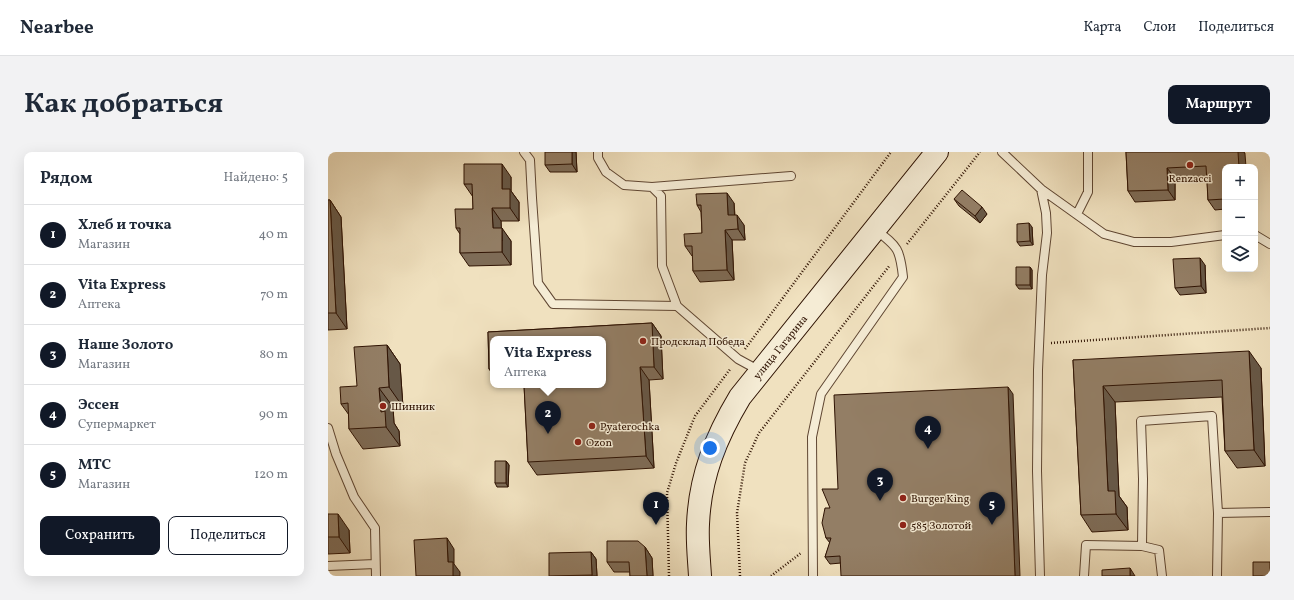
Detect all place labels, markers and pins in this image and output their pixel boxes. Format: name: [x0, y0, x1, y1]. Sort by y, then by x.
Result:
marker: Renzacci: [1185, 160, 1195, 170]
place label: Renzacci: [1168, 172, 1212, 187]
place label: Продсклад Победа: [651, 335, 746, 350]
marker: Продсклад Победа: [638, 336, 648, 346]
place label: Шинник: [391, 400, 435, 415]
marker: Шинник: [378, 401, 388, 411]
pin: 2: [535, 401, 561, 434]
pin: 4: [915, 416, 941, 449]
place label: Pyaterochka: [600, 420, 660, 435]
marker: Pyaterochka: [587, 421, 597, 431]
place label: Ozon: [586, 436, 612, 451]
marker: Ozon: [573, 437, 583, 447]
pin: 3: [867, 468, 893, 501]
pin: 1: [643, 492, 669, 525]
place label: Burger King: [911, 492, 970, 507]
pin: 5: [979, 492, 1005, 525]
marker: Burger King: [898, 493, 908, 503]
place label: 585 Золотой: [911, 519, 972, 534]
marker: 585 Золотой: [898, 520, 908, 530]

